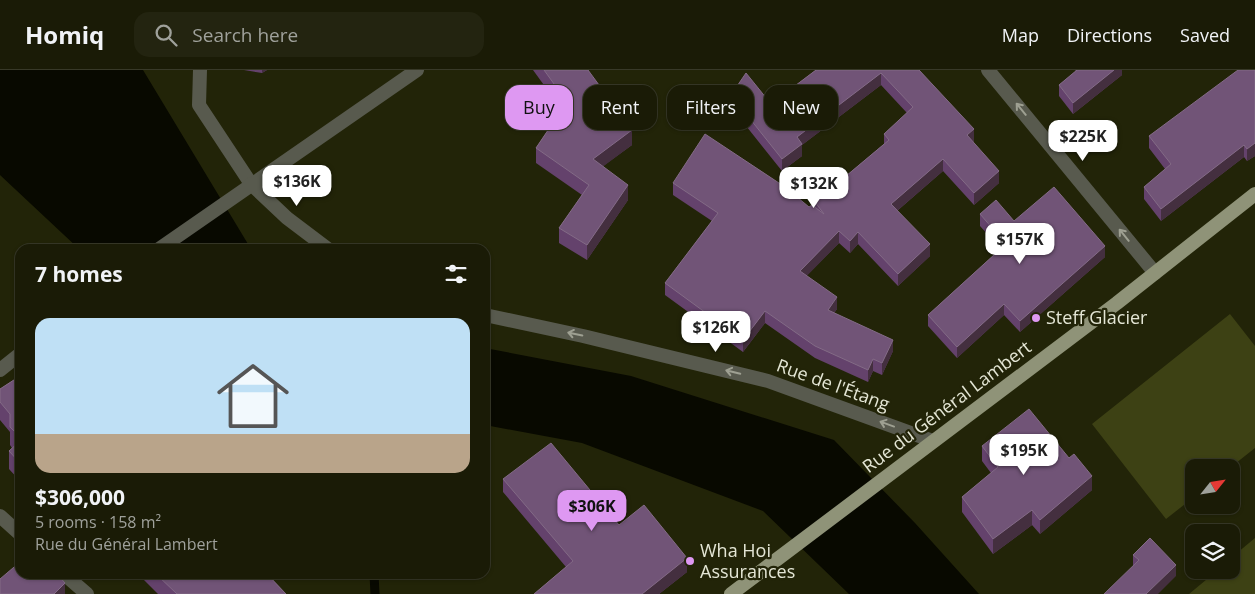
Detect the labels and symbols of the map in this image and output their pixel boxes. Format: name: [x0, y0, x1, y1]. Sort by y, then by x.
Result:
one-way arrow: [1015, 103, 1026, 116]
pin: $225K: [1048, 119, 1118, 162]
pin: $136K: [262, 164, 332, 207]
pin: $132K: [779, 166, 849, 209]
pin: $157K: [985, 222, 1055, 265]
one-way arrow: [1119, 229, 1130, 242]
place label: Steff Glacier: [1046, 305, 1148, 329]
pin: $126K: [681, 310, 751, 353]
marker: Steff Glacier: [1030, 312, 1042, 324]
one-way arrow: [568, 329, 584, 338]
street label: Rue du Général Lambert: [857, 335, 1036, 478]
street label: Rue de l'Étang: [774, 353, 893, 416]
one-way arrow: [726, 367, 742, 376]
one-way arrow: [880, 419, 895, 428]
pin: $195K: [989, 434, 1059, 476]
north arrow: [1185, 459, 1240, 514]
pin: $306K: [557, 490, 627, 532]
place label: Wha Hoi Assurances: [700, 538, 795, 583]
marker: Wha Hoi Assurances: [684, 555, 696, 567]

